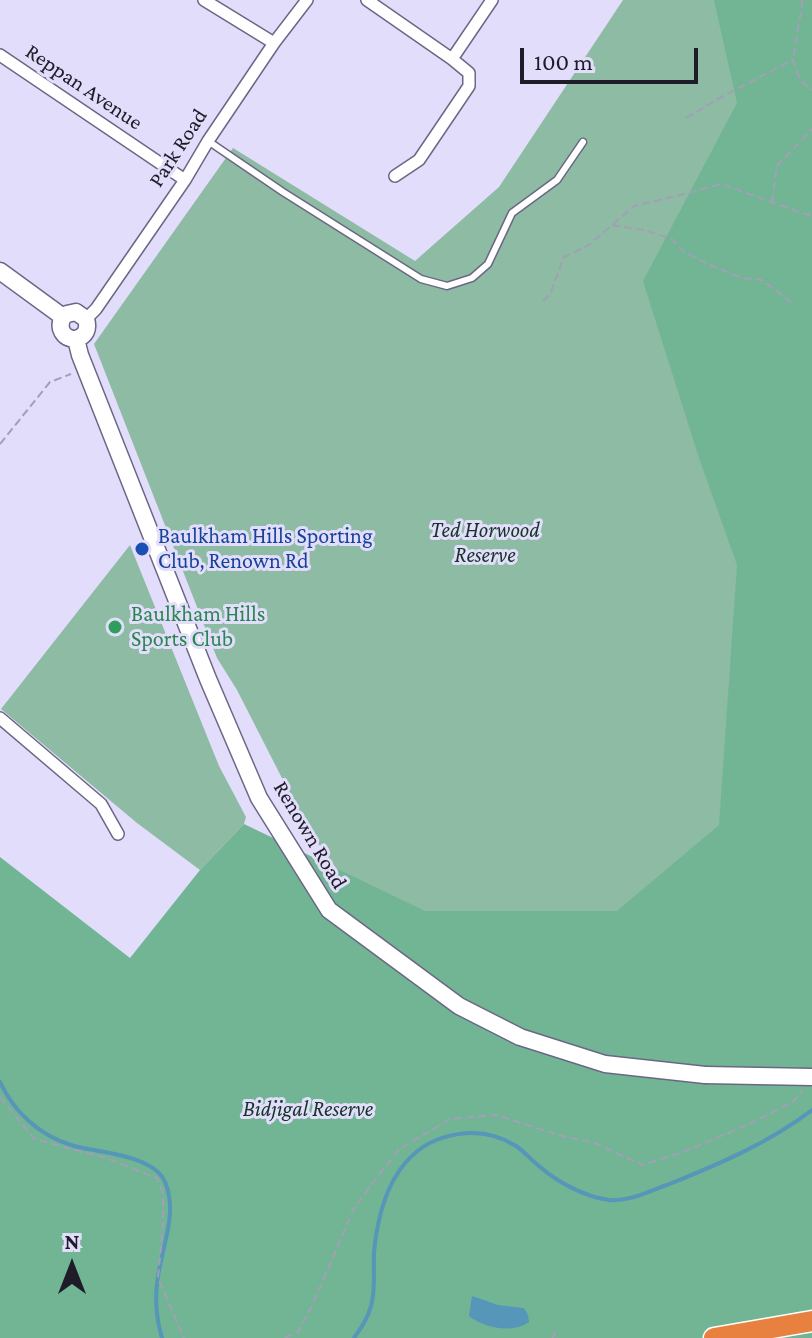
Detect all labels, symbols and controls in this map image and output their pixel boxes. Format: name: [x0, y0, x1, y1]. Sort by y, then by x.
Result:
scale bar: [524, 32, 702, 82]
street label: Reppan Avenue: [20, 38, 148, 136]
text: 100 m: [534, 48, 593, 75]
street label: Park Road: [143, 104, 213, 192]
park label: Ted Horwood Reserve: [430, 517, 540, 568]
place label: Baulkham Hills Sporting Club, Renown Rd: [158, 523, 373, 574]
marker: Baulkham Hills Sporting Club, Renown Rd: [133, 540, 151, 558]
place label: Baulkham Hills Sports Club: [131, 601, 265, 652]
marker: Baulkham Hills Sports Club: [106, 618, 124, 636]
street label: Renown Road: [268, 776, 352, 894]
park label: Bidjigal Reserve: [243, 1096, 373, 1122]
north arrow: [32, 1226, 112, 1306]
text: N: [65, 1229, 80, 1254]

